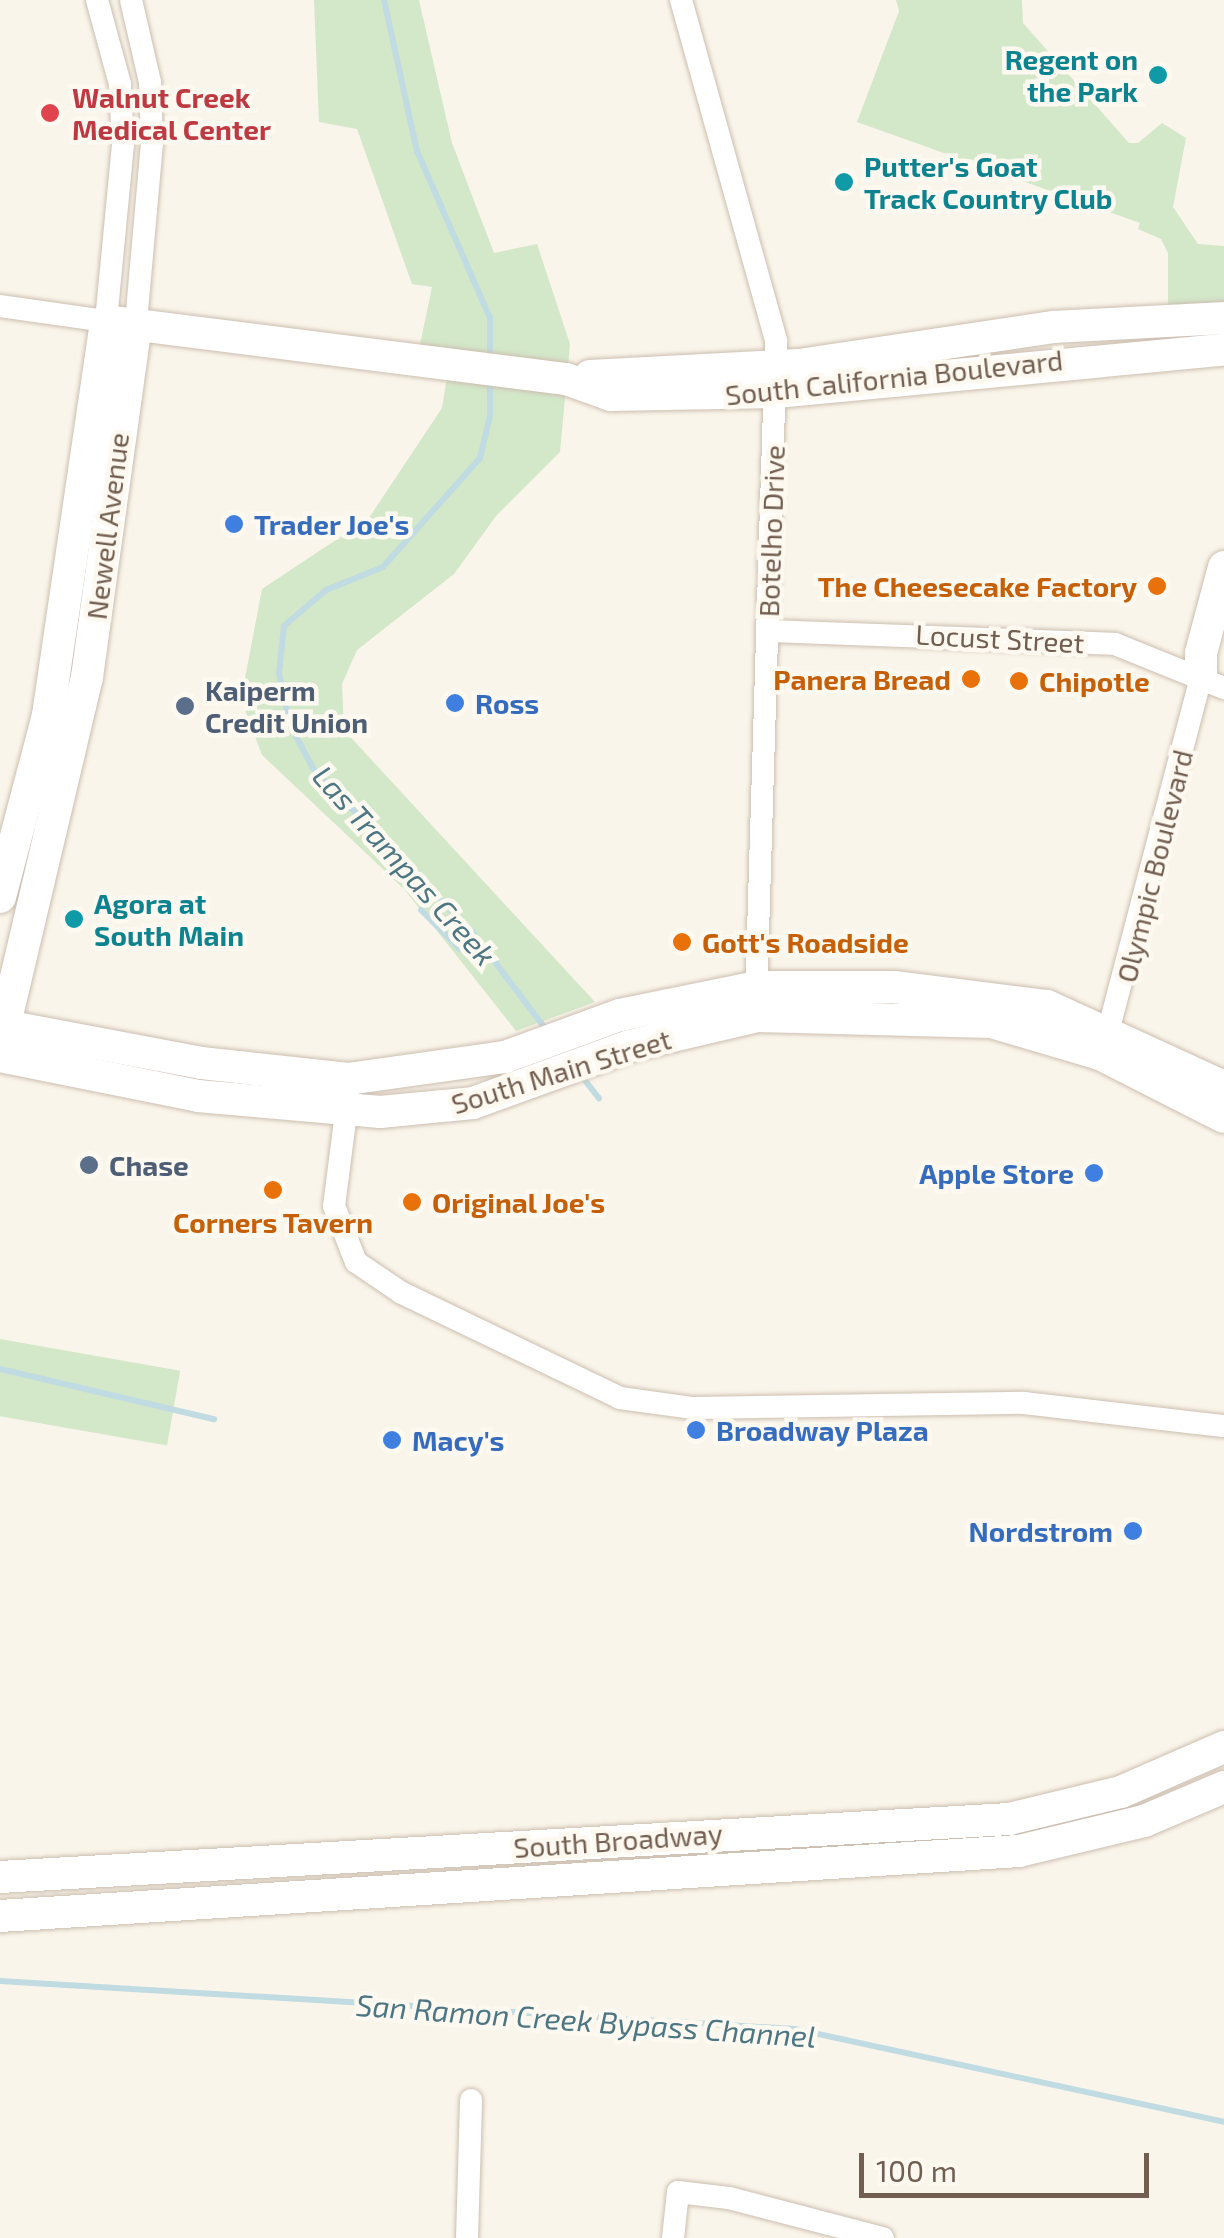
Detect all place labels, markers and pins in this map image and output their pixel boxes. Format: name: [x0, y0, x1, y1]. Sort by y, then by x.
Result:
place label: Regent on the Park: [1005, 42, 1138, 108]
marker: Regent on the Park: [1147, 64, 1169, 86]
place label: Walnut Creek Medical Center: [72, 80, 272, 146]
marker: Walnut Creek Medical Center: [37, 100, 63, 126]
place label: Putter's Goat Track Country Club: [864, 149, 1113, 215]
marker: Putter's Goat Track Country Club: [833, 171, 855, 193]
place label: Trader Joe's: [254, 507, 410, 541]
marker: Trader Joe's: [223, 513, 245, 535]
place label: The Cheesecake Factory: [818, 569, 1137, 603]
marker: The Cheesecake Factory: [1146, 575, 1168, 597]
place label: Panera Bread: [773, 662, 951, 696]
place label: Chipotle: [1039, 664, 1150, 698]
marker: Panera Bread: [960, 668, 982, 690]
marker: Chipotle: [1008, 670, 1030, 692]
place label: Kaiperm Credit Union: [205, 673, 368, 739]
place label: Ross: [475, 686, 539, 720]
marker: Ross: [444, 692, 466, 714]
marker: Kaiperm Credit Union: [174, 695, 196, 717]
place label: Agora at South Main: [94, 886, 244, 952]
marker: Agora at South Main: [63, 908, 85, 930]
place label: Gott's Roadside: [702, 925, 909, 959]
marker: Gott's Roadside: [671, 931, 693, 953]
place label: Chase: [109, 1148, 189, 1182]
marker: Chase: [78, 1154, 100, 1176]
place label: Apple Store: [919, 1156, 1074, 1190]
marker: Apple Store: [1083, 1162, 1105, 1184]
marker: Corners Tavern: [262, 1179, 284, 1201]
place label: Original Joe's: [432, 1185, 606, 1219]
marker: Original Joe's: [401, 1191, 423, 1213]
place label: Corners Tavern: [173, 1205, 373, 1239]
place label: Broadway Plaza: [716, 1413, 929, 1447]
marker: Broadway Plaza: [685, 1419, 707, 1441]
place label: Macy's: [412, 1423, 504, 1457]
marker: Macy's: [381, 1429, 403, 1451]
place label: Nordstrom: [968, 1514, 1113, 1548]
marker: Nordstrom: [1122, 1520, 1144, 1542]

